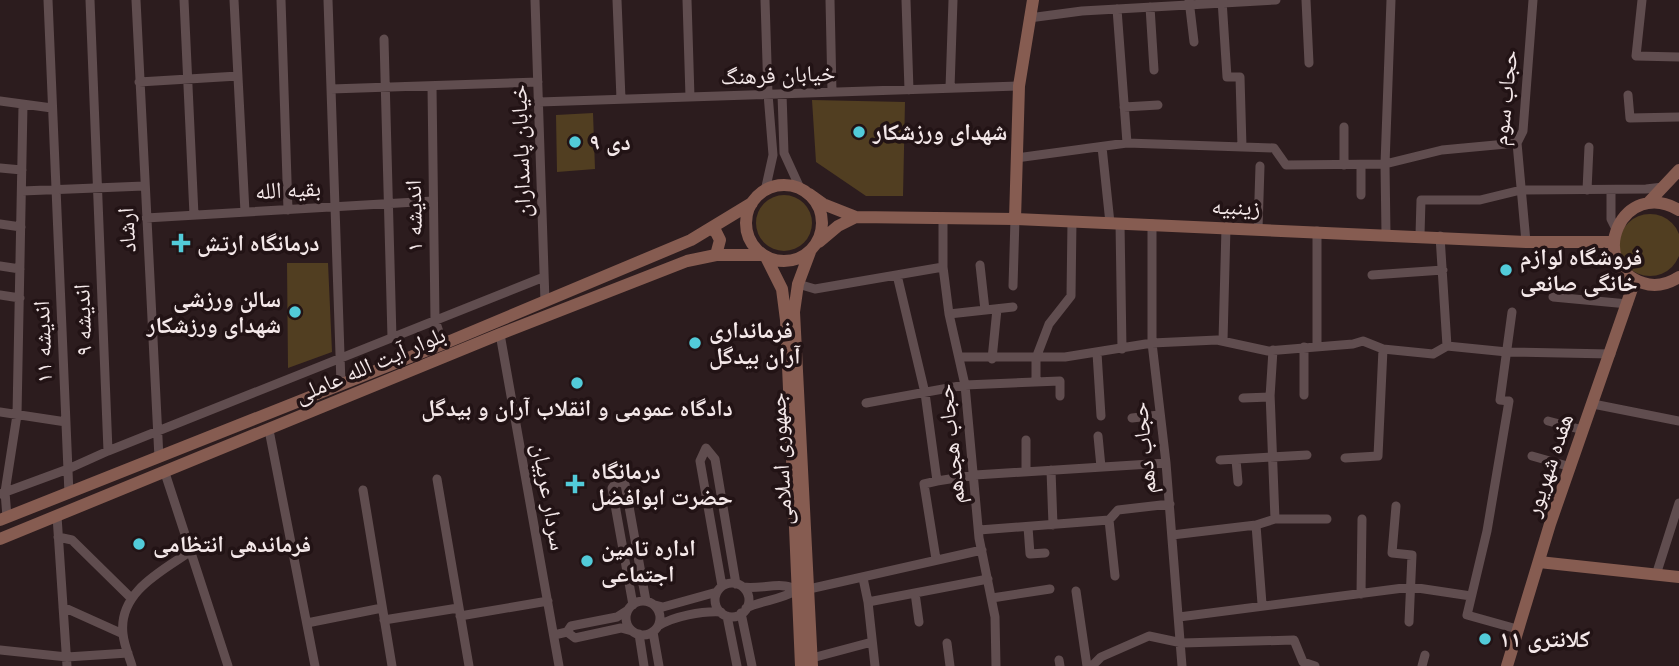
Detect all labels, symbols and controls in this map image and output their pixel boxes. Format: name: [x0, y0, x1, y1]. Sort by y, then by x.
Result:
street label: حجاب سوم: [1487, 49, 1525, 147]
street label: خیابان فرهنگ: [720, 60, 836, 90]
street label: خیابان پاسداران: [505, 84, 537, 218]
place label: شهدای ورزشکار: [872, 119, 1007, 146]
marker: شهدای ورزشکار: [851, 124, 867, 140]
place label: ۹ دی: [589, 129, 631, 156]
marker: ۹ دی: [567, 134, 583, 150]
street label: بقیه الله: [254, 175, 322, 205]
street label: اندیشه ۱: [400, 180, 428, 252]
street label: زینبیه: [1211, 193, 1261, 221]
street label: ارشاد: [112, 207, 142, 253]
place label: درمانگاه ارتش: [197, 230, 319, 257]
marker: درمانگاه ارتش: [171, 233, 191, 253]
place label: فروشگاه لوازم خانگی صانعی: [1520, 244, 1642, 297]
marker: فروشگاه لوازم خانگی صانعی: [1498, 262, 1514, 278]
street label: اندیشه ۹: [68, 284, 98, 356]
place label: سالن ورزشی شهدای ورزشکار: [146, 286, 281, 339]
street label: اندیشه ۱۱: [28, 300, 58, 384]
marker: سالن ورزشی شهدای ورزشکار: [287, 304, 303, 320]
place label: فرمانداری آران بیدگل: [709, 317, 801, 370]
street label: بلوار آیت‌ الله عاملی: [290, 321, 450, 409]
marker: فرمانداری آران بیدگل: [687, 335, 703, 351]
marker: دادگاه عمومی و انقلاب آران و بیدگل: [569, 375, 585, 391]
street label: حجاب هجدهم: [931, 382, 973, 505]
street label: جمهوری اسلامی: [764, 392, 798, 526]
place label: دادگاه عمومی و انقلاب آران و بیدگل: [421, 395, 733, 422]
street label: حجاب دهم: [1126, 400, 1164, 495]
street label: هفده شهریور: [1518, 410, 1579, 521]
street label: سردار عربیان: [526, 441, 572, 553]
place label: درمانگاه حضرت ابوافضل: [591, 458, 733, 511]
marker: درمانگاه حضرت ابوافضل: [565, 474, 585, 494]
place label: فرماندهی انتظامی: [153, 531, 311, 558]
place label: اداره تامین اجتماعی: [601, 535, 696, 588]
marker: فرماندهی انتظامی: [131, 536, 147, 552]
marker: اداره تامین اجتماعی: [579, 553, 595, 569]
place label: کلانتری ۱۱: [1499, 626, 1590, 653]
marker: کلانتری ۱۱: [1477, 631, 1493, 647]

